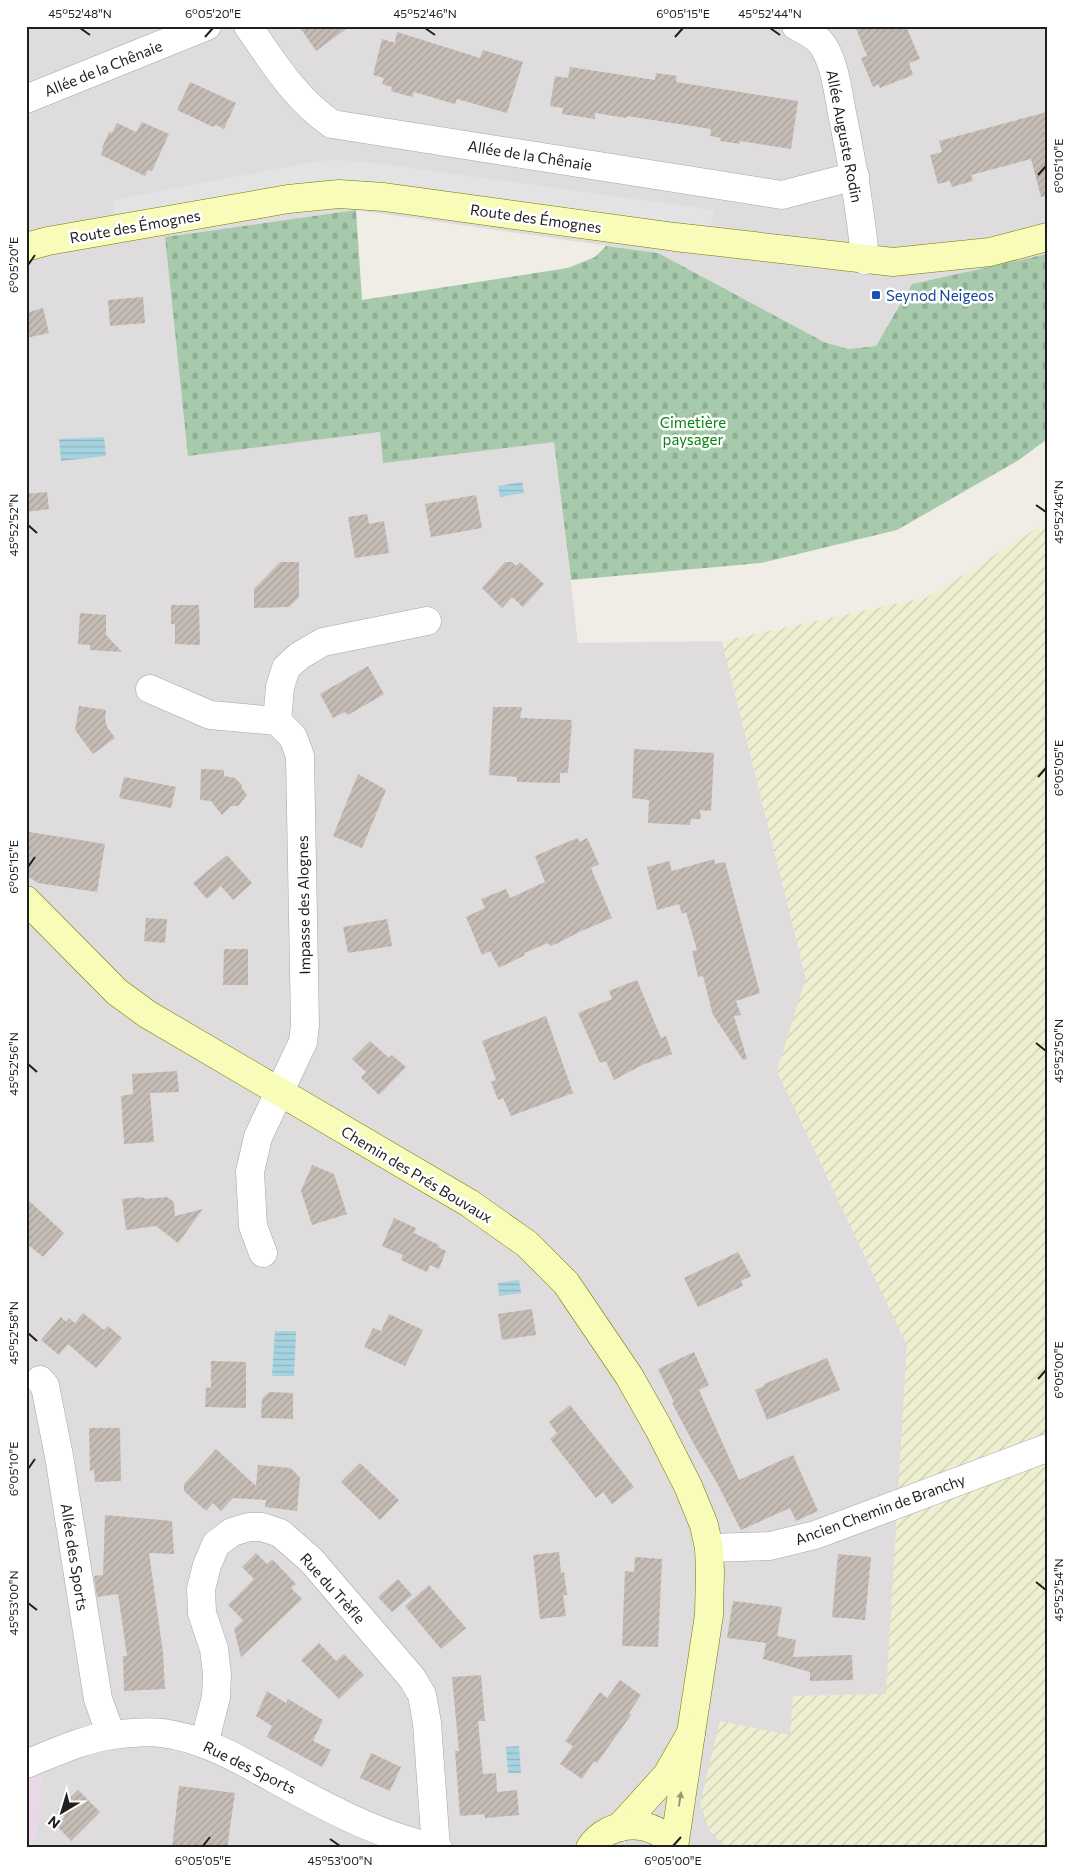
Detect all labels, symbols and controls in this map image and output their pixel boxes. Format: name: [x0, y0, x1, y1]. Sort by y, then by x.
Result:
text: 45°52'48"N: [48, 6, 112, 20]
text: 6°05'20"E: [185, 6, 241, 20]
text: 45°52'46"N: [393, 6, 457, 20]
text: 6°05'15"E: [656, 6, 710, 20]
text: 45°52'44"N: [738, 6, 802, 20]
street label: Allée de la Chênaie: [41, 36, 165, 100]
street label: Allée Auguste Rodin: [823, 68, 867, 204]
street label: Allée de la Chênaie: [467, 136, 594, 174]
text: 6°05'10"E: [1051, 139, 1065, 193]
street label: Route des Émognes: [469, 199, 603, 236]
street label: Route des Émognes: [68, 205, 202, 246]
text: 6°05'20"E: [6, 237, 20, 293]
place label: Seynod Neigeos: [886, 286, 994, 304]
marker: Seynod Neigeos: [870, 289, 882, 301]
park label: Cimetière paysager: [660, 413, 726, 448]
text: 45°52'46"N: [1051, 480, 1065, 544]
text: 45°52'52"N: [6, 494, 20, 556]
text: 6°05'05"E: [1051, 740, 1065, 796]
street label: Impasse des Alognes: [293, 835, 313, 975]
text: 6°05'15"E: [6, 840, 20, 894]
text: 45°52'50"N: [1051, 1019, 1065, 1083]
text: 45°52'56"N: [6, 1032, 20, 1096]
street label: Chemin des Prés Bouvaux: [338, 1122, 496, 1226]
text: 45°52'58"N: [6, 1301, 20, 1365]
text: 6°05'00"E: [1051, 1341, 1065, 1399]
text: 6°05'10"E: [6, 1442, 20, 1496]
street label: Ancien Chemin de Branchy: [792, 1470, 968, 1548]
street label: Allée des Sports: [58, 1502, 92, 1612]
street label: Rue du Trèfle: [297, 1549, 369, 1627]
text: 45°52'54"N: [1051, 1558, 1065, 1622]
text: 45°53'00"N: [6, 1570, 20, 1636]
street label: Rue des Sports: [201, 1737, 299, 1797]
north arrow: [38, 1786, 88, 1836]
one-way arrow: [677, 1790, 685, 1806]
text: N: [44, 1813, 63, 1833]
text: 6°05'05"E: [175, 1853, 231, 1867]
text: 45°53'00"N: [307, 1853, 373, 1867]
text: 6°05'00"E: [644, 1853, 702, 1867]

